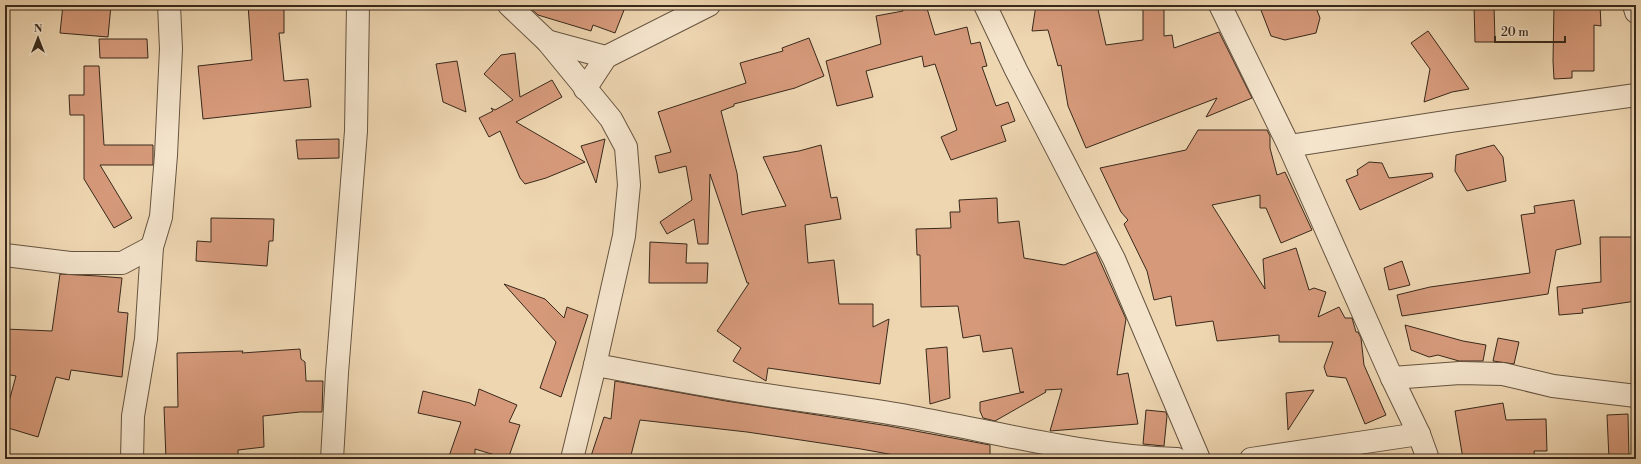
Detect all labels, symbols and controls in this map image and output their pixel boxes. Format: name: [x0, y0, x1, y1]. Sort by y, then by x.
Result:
north arrow: [18, 18, 58, 58]
scale bar: [1495, 18, 1565, 44]
text: N: [34, 22, 43, 36]
text: 20 m: [1501, 25, 1529, 40]

